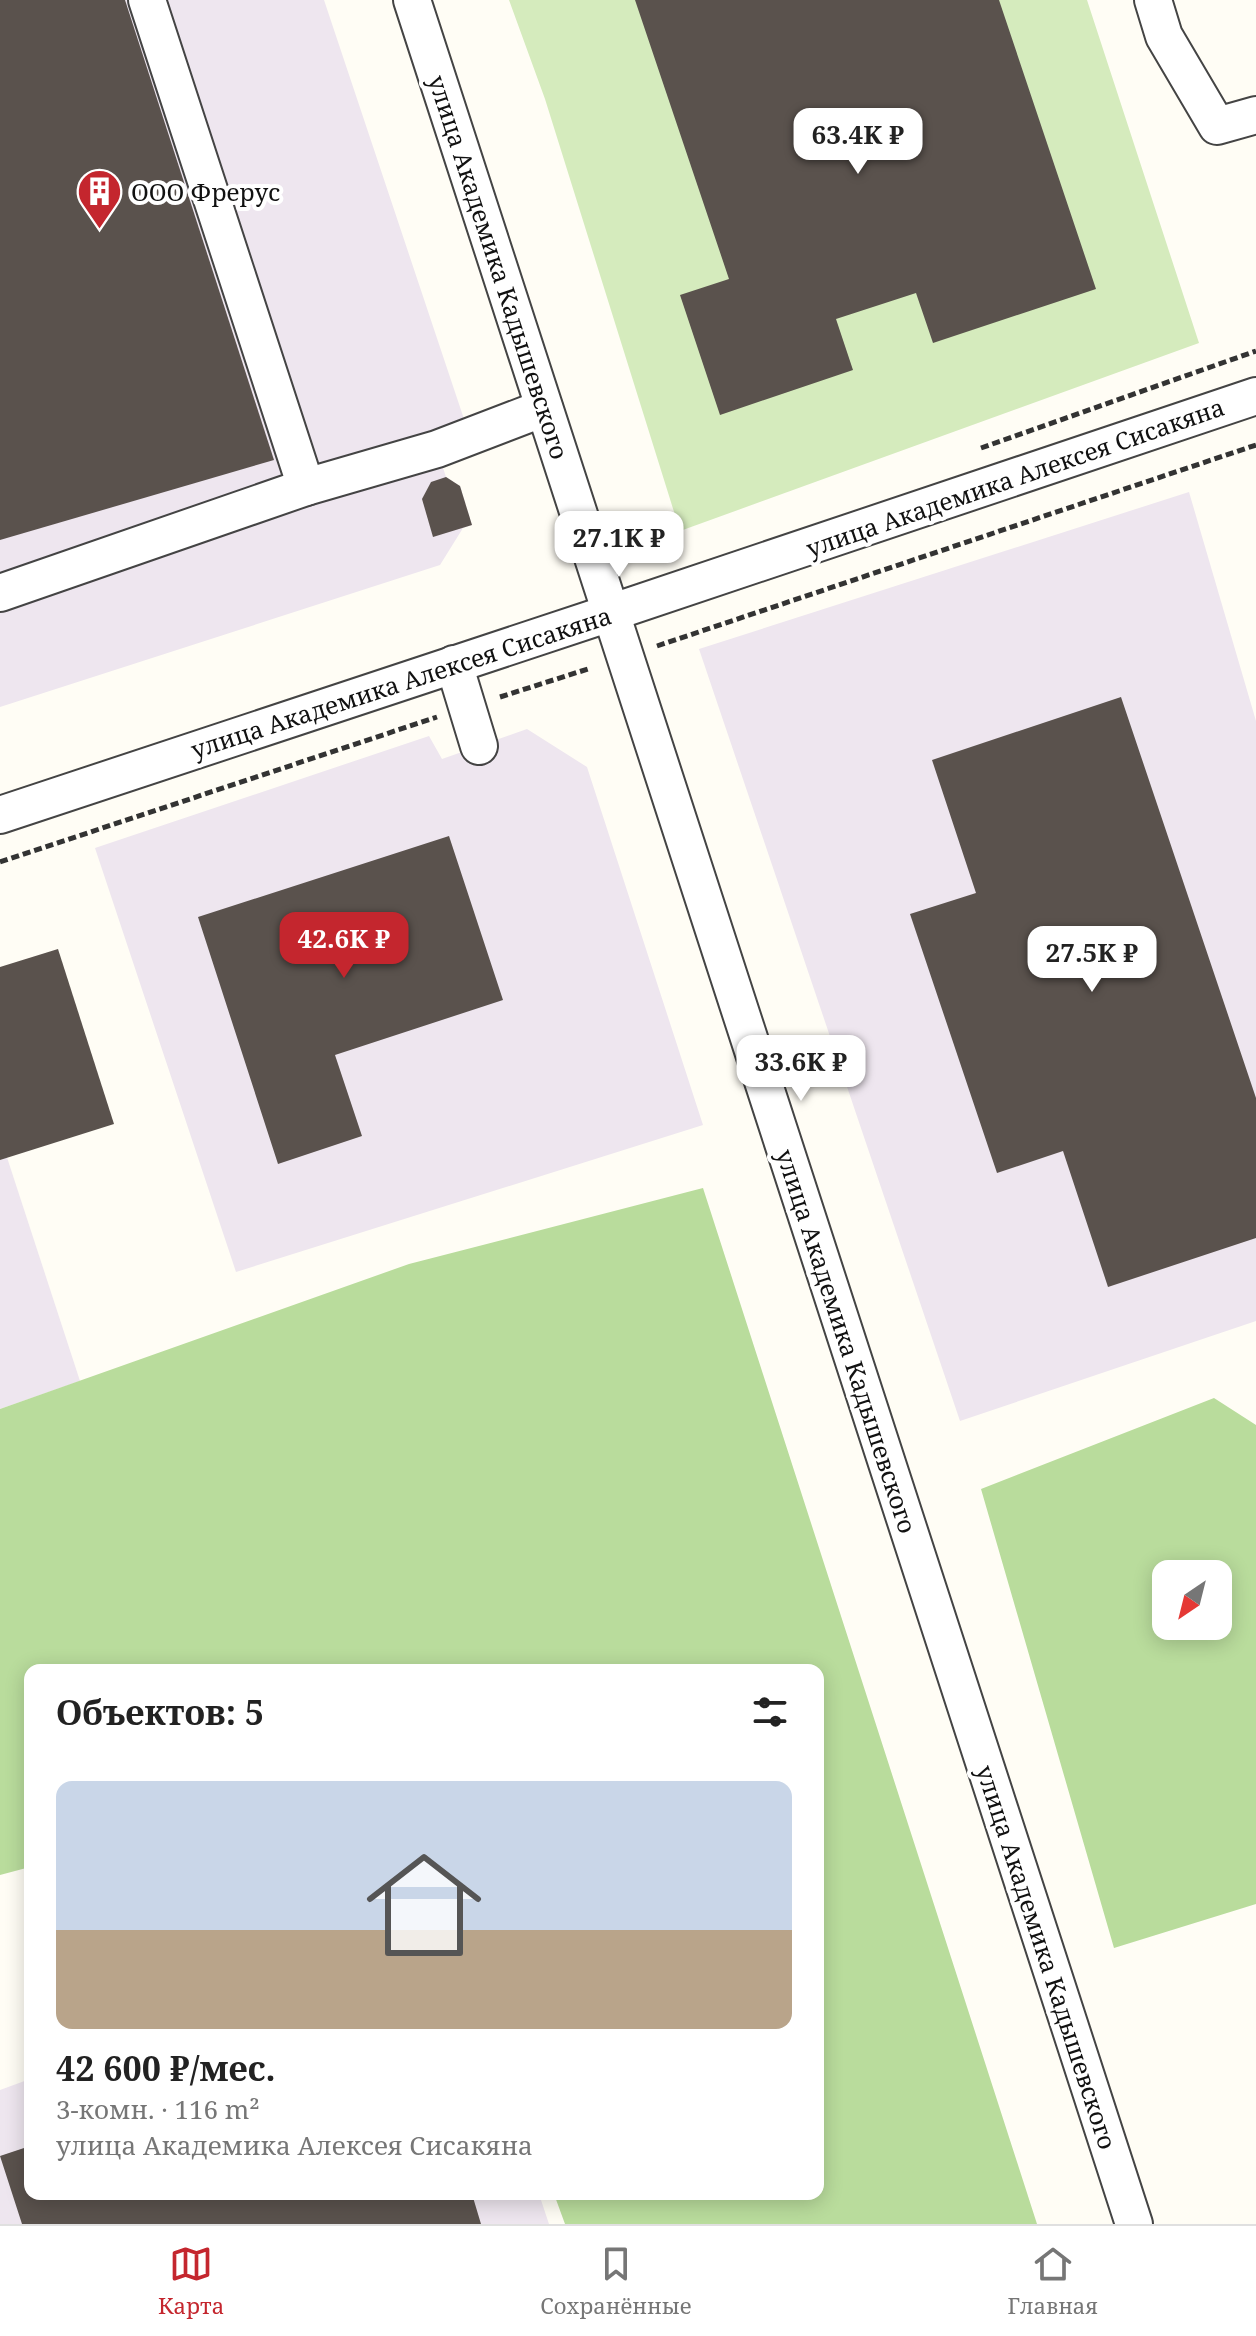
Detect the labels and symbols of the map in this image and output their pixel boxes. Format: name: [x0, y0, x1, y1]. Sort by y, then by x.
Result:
street label: улица Академика Кадышевского: [421, 71, 577, 463]
pin: 63.4K ₽: [784, 108, 932, 176]
building icon: ООО Фрерус: [76, 167, 124, 230]
place label: ООО Фрерус: [131, 175, 280, 208]
street label: улица Академика Алексея Сисакяна: [802, 390, 1228, 564]
pin: 27.1K ₽: [545, 511, 693, 579]
street label: улица Академика Алексея Сисакяна: [187, 598, 615, 766]
pin: 42.6K ₽: [270, 912, 418, 980]
pin: 27.5K ₽: [1018, 926, 1166, 994]
pin: 33.6K ₽: [727, 1035, 875, 1103]
street label: улица Академика Кадышевского: [769, 1145, 925, 1537]
north arrow: [1152, 1560, 1232, 1640]
street label: улица Академика Кадышевского: [969, 1761, 1125, 2153]

